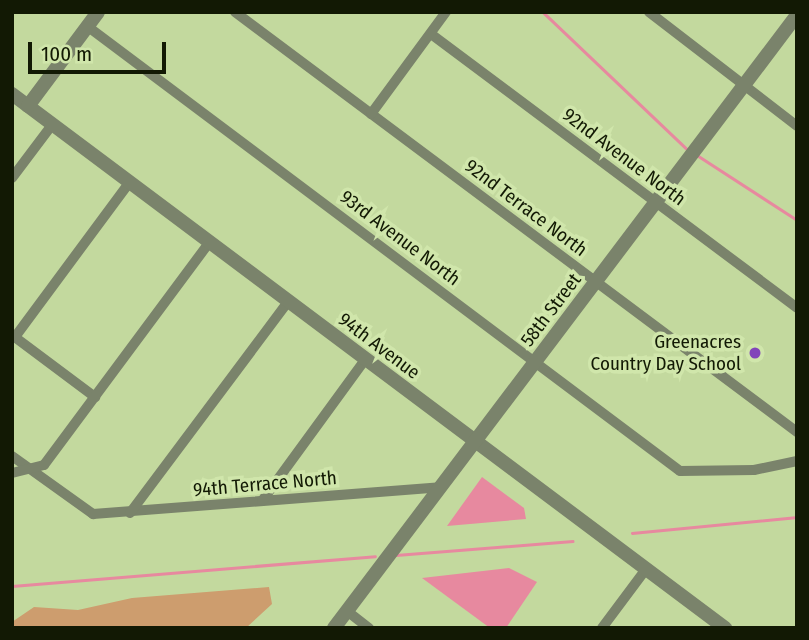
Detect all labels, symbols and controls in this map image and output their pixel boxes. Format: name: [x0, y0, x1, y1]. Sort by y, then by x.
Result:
scale bar: [32, 28, 170, 72]
text: 100 m: [41, 41, 92, 67]
street label: 92nd Avenue North: [558, 103, 690, 211]
street label: 92nd Terrace North: [460, 155, 592, 261]
street label: 93rd Avenue North: [336, 186, 464, 290]
street label: 58th Street: [516, 269, 586, 351]
street label: 94th Avenue: [334, 308, 424, 384]
place label: Greenacres Country Day School: [591, 331, 741, 375]
marker: Greenacres Country Day School: [747, 345, 763, 361]
street label: 94th Terrace North: [192, 466, 338, 502]

